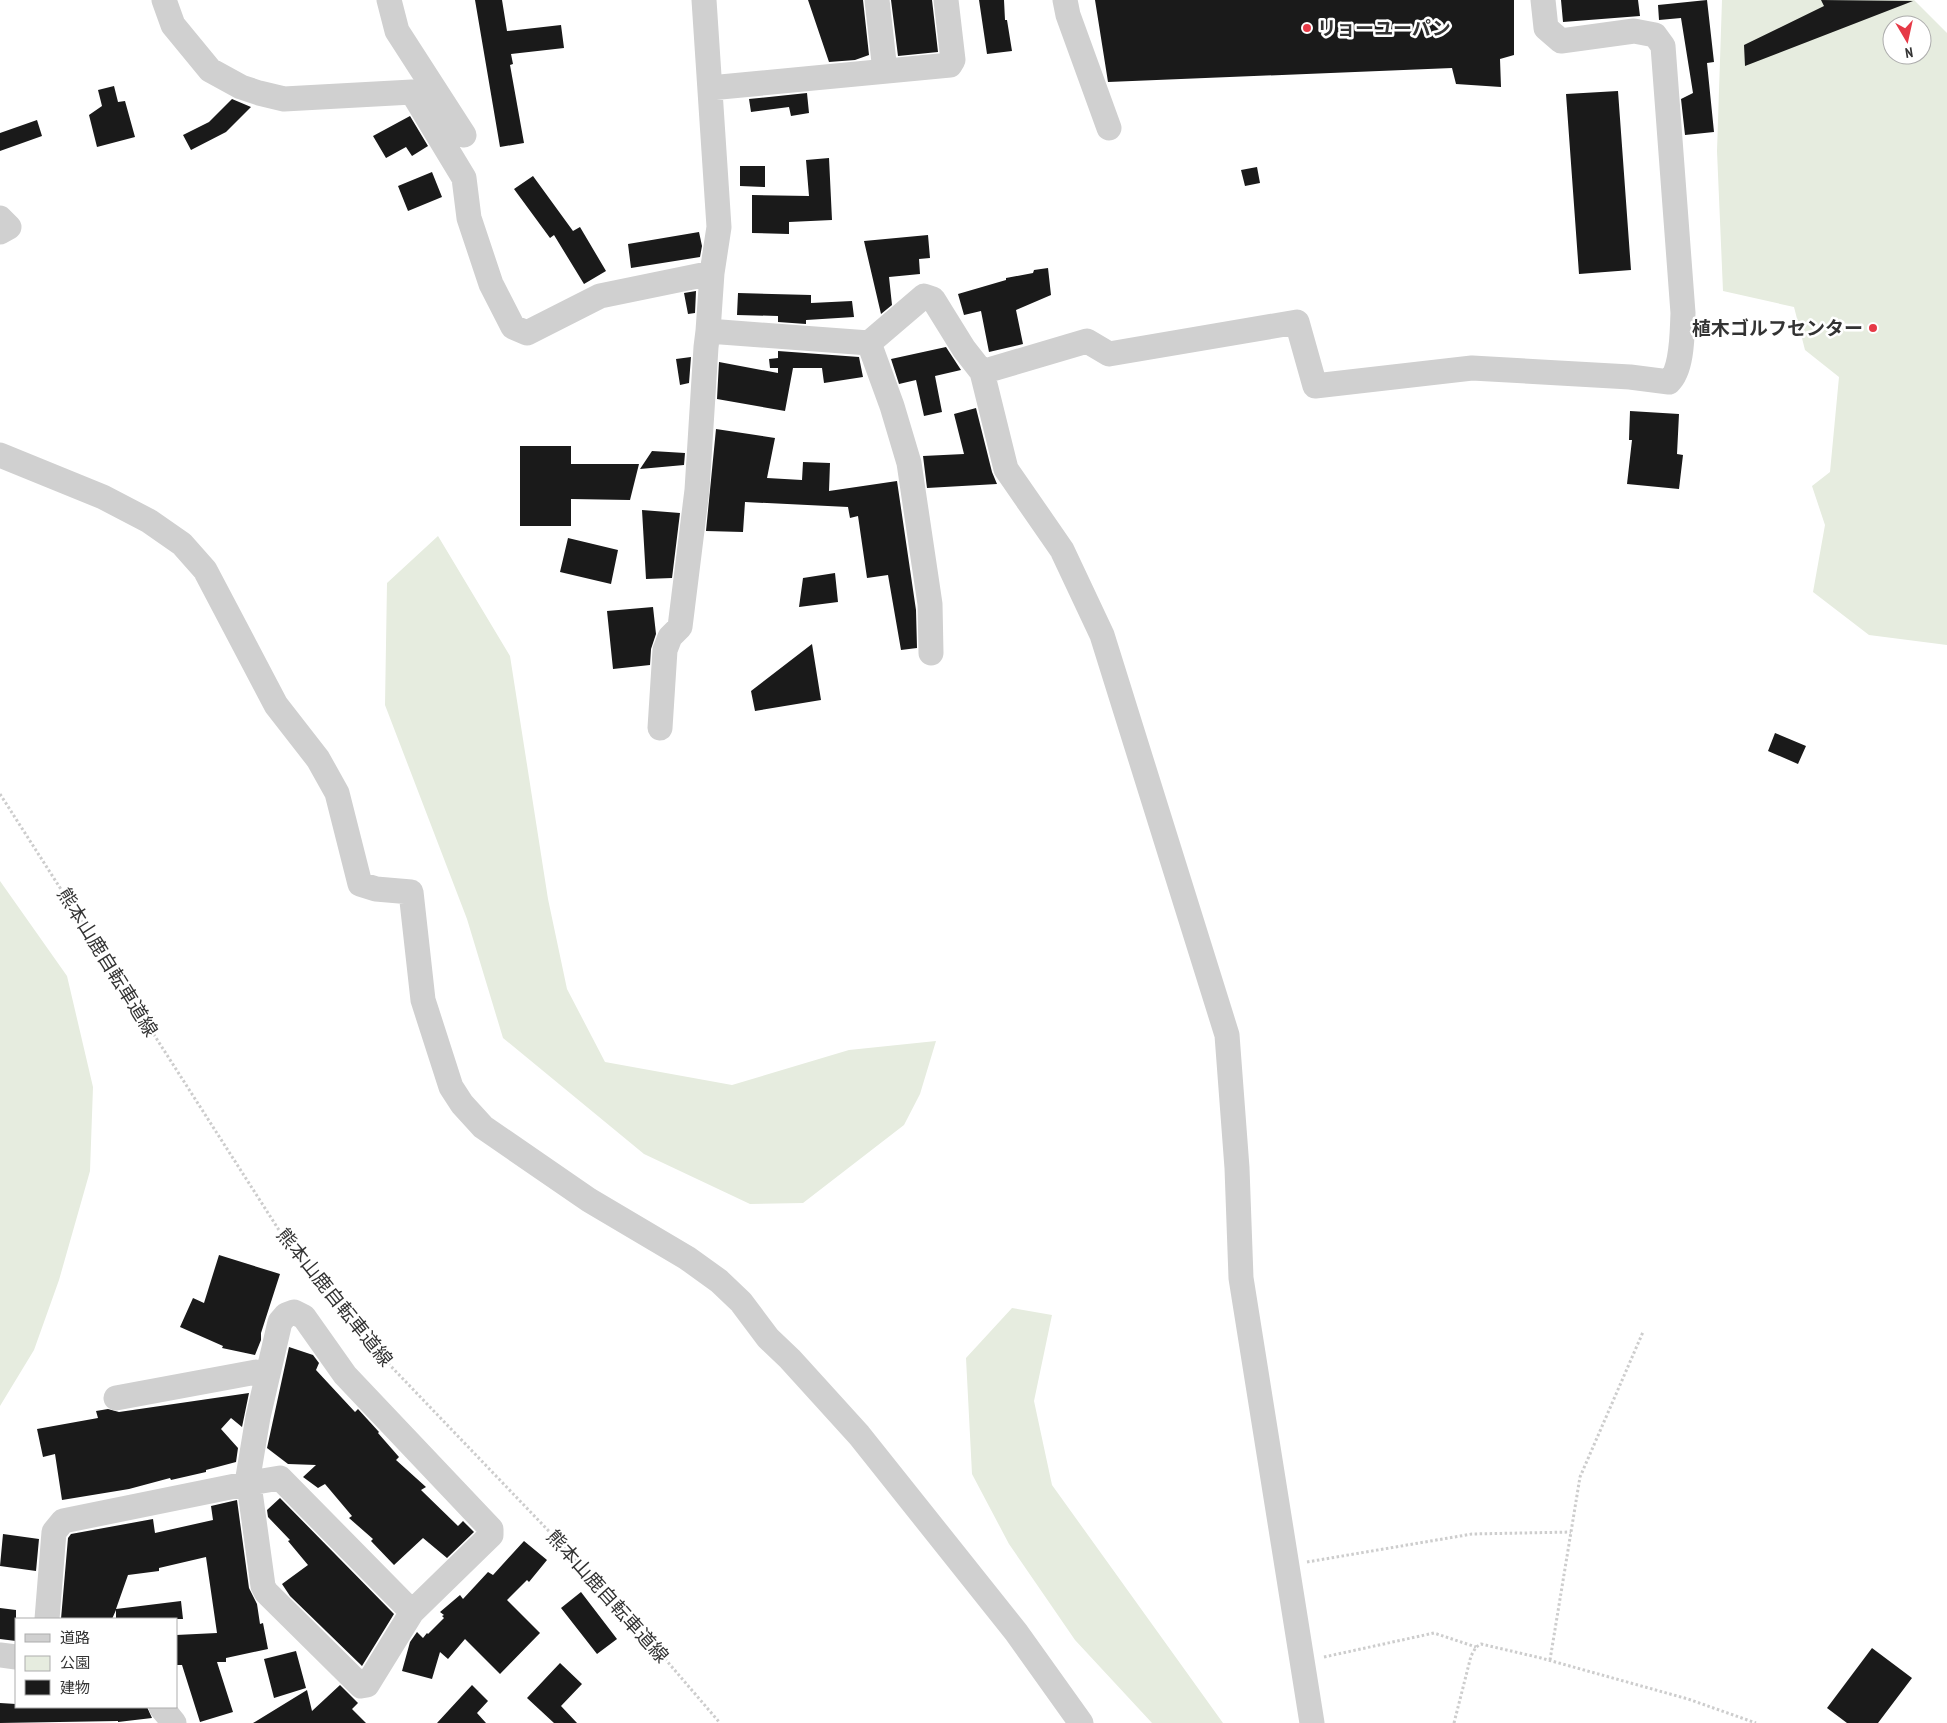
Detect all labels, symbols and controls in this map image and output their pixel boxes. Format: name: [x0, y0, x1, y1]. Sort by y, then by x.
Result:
north arrow: [1882, 15, 1932, 65]
place label: リョーユーパン: [1317, 16, 1451, 40]
marker: リョーユーパン: [1301, 22, 1313, 34]
text: N: [1904, 43, 1914, 62]
place label: 植木ゴルフセンター: [1692, 316, 1863, 340]
marker: 植木ゴルフセンター: [1867, 322, 1879, 334]
street label: 熊本山鹿自転車道線: [53, 883, 163, 1041]
street label: 熊本山鹿自転車道線: [272, 1223, 398, 1371]
street label: 熊本山鹿自転車道線: [542, 1524, 674, 1668]
legend: [15, 1618, 178, 1708]
text: 道路: [60, 1628, 90, 1647]
text: 公園: [60, 1653, 90, 1672]
text: 建物: [60, 1678, 90, 1697]

